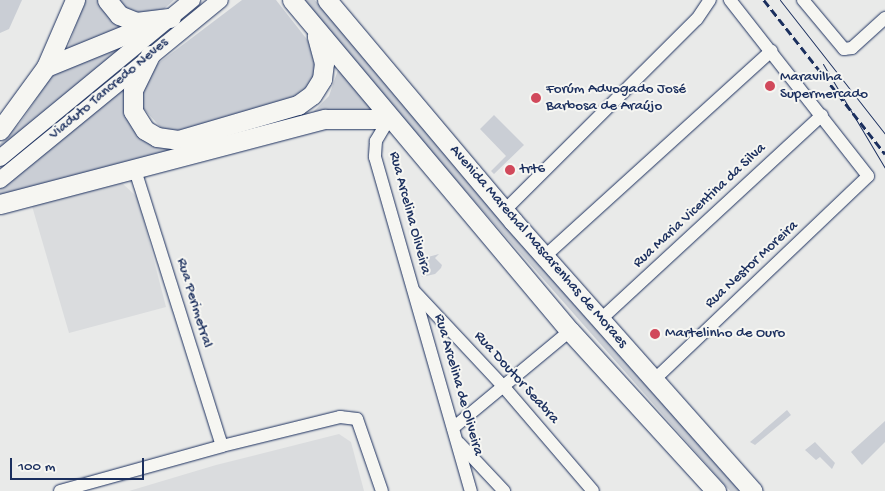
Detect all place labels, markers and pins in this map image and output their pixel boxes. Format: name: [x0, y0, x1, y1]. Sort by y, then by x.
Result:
place label: Maravilha Supermercado: [780, 68, 868, 103]
place label: Forúm Advogado José Barbosa de Araújo: [546, 80, 686, 115]
marker: Maravilha Supermercado: [764, 80, 776, 92]
marker: Forúm Advogado José Barbosa de Araújo: [530, 92, 542, 104]
place label: trt6: [520, 161, 545, 179]
marker: trt6: [504, 164, 516, 176]
place label: Martelinho de Ouro: [665, 325, 785, 343]
marker: Martelinho de Ouro: [649, 328, 661, 340]

